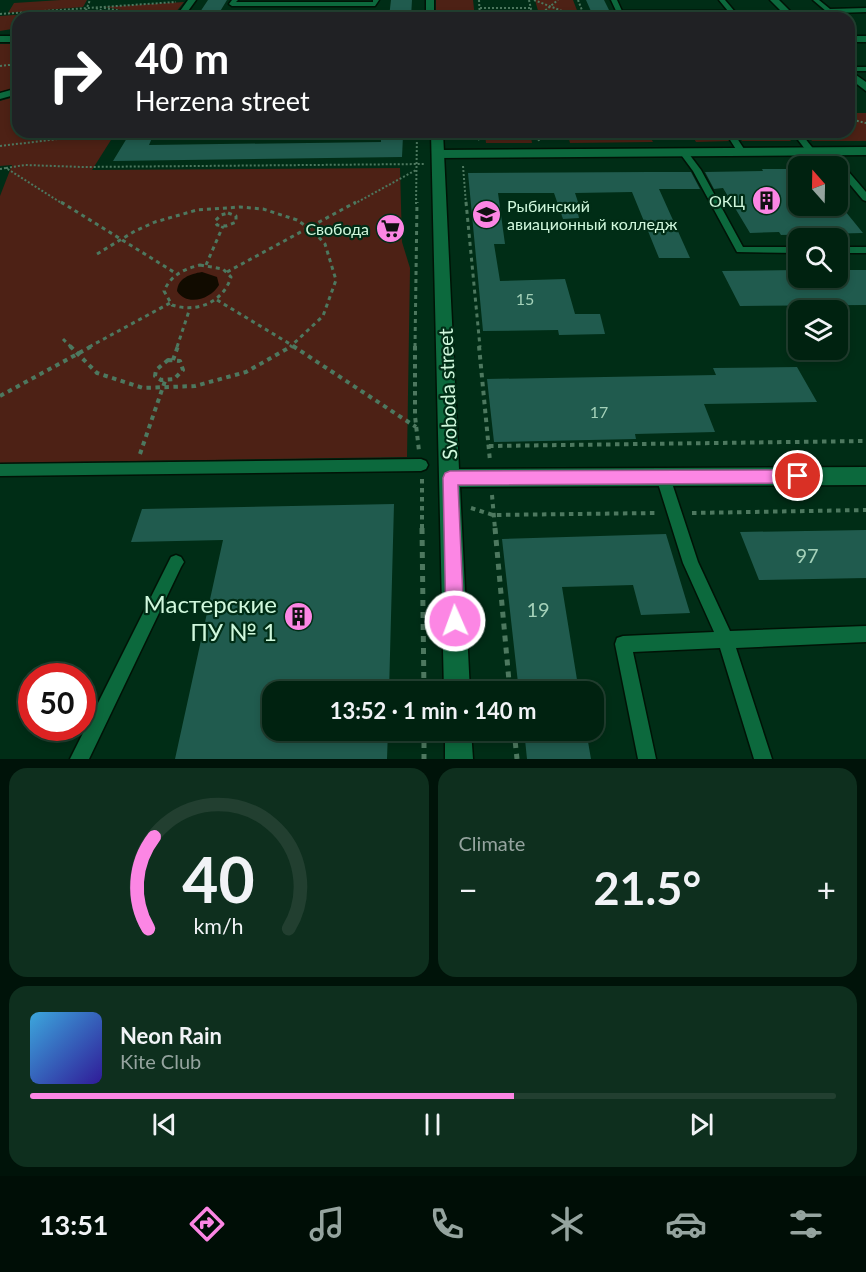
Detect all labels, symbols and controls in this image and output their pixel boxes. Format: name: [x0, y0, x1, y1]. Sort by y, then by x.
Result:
text: 40 m: [135, 33, 229, 83]
icon: right: [36, 36, 114, 114]
text: Herzena street: [135, 84, 310, 117]
north arrow: [788, 156, 848, 216]
map controls: [788, 156, 848, 360]
building icon: ОКЦ: [750, 184, 782, 216]
place label: ОКЦ: [709, 191, 746, 210]
place label: Рыбинский авиационный колледж: [507, 196, 678, 233]
school or university icon: Рыбинский авиационный колледж: [470, 198, 502, 230]
supermarket icon: Свобода: [374, 212, 406, 244]
place label: Свобода: [305, 219, 369, 238]
button: search: [788, 228, 848, 288]
house number: 15: [516, 289, 534, 308]
button: layers: [788, 300, 848, 360]
street label: Svoboda street: [433, 328, 461, 460]
house number: 17: [590, 402, 608, 421]
pin: [772, 450, 823, 501]
icon: arrive: [781, 459, 814, 492]
house number: 97: [795, 543, 819, 567]
place label: Мастерские ПУ № 1: [144, 589, 277, 646]
position arrow: [423, 589, 487, 653]
house number: 19: [526, 597, 550, 621]
building icon: Мастерские ПУ № 1: [282, 601, 314, 633]
speed limit sign: 50: [18, 663, 96, 741]
text: 13:52 · 1 min · 140 m: [330, 697, 536, 724]
text: Climate: [459, 831, 525, 855]
text: 40: [183, 841, 255, 916]
text: 21.5°: [593, 861, 701, 915]
text: −: [459, 869, 478, 909]
text: +: [817, 869, 836, 909]
text: km/h: [194, 914, 244, 940]
text: Neon Rain: [120, 1022, 222, 1049]
text: Kite Club: [120, 1049, 201, 1073]
icon: previous: [148, 1108, 181, 1141]
icon: pause: [416, 1108, 449, 1141]
icon: next: [685, 1108, 718, 1141]
icon: directions: [186, 1203, 228, 1245]
icon: music: [306, 1203, 348, 1245]
icon: phone: [426, 1203, 468, 1245]
icon: climate: [546, 1203, 588, 1245]
icon: car: [665, 1203, 707, 1245]
icon: filters: [785, 1203, 827, 1245]
text: 13:51: [39, 1208, 108, 1241]

